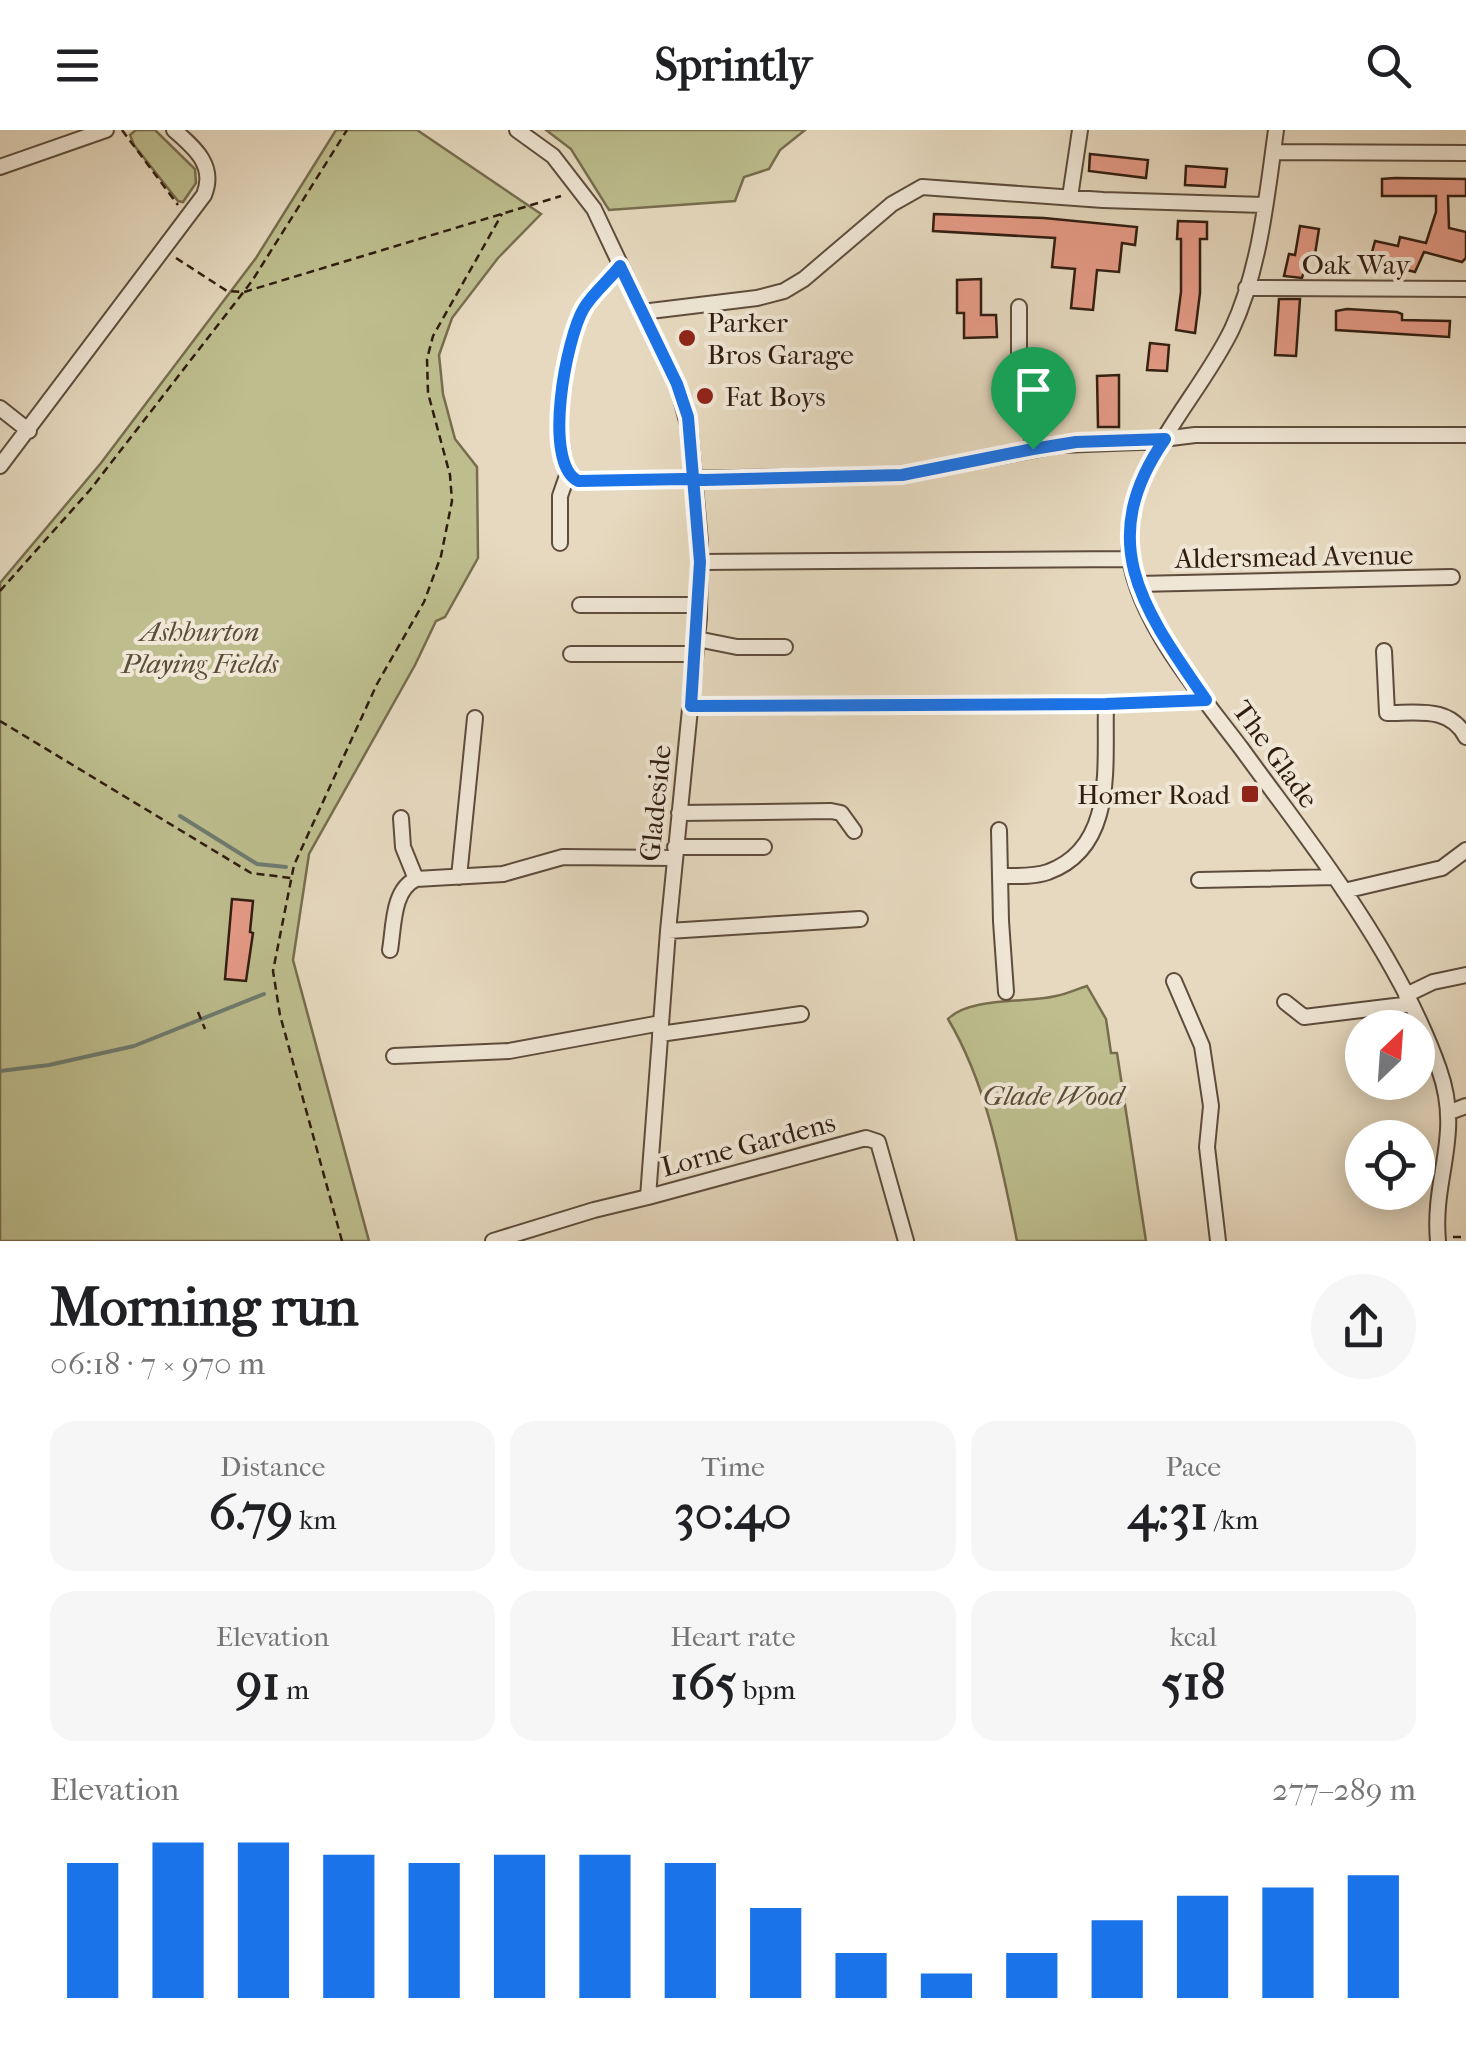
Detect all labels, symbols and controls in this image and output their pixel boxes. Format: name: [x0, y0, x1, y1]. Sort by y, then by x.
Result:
icon: menu: [50, 38, 105, 93]
icon: search: [1361, 38, 1416, 93]
text: Sprintly: [654, 39, 812, 92]
street label: Oak Way: [1302, 248, 1411, 281]
place label: Parker Bros Garage: [707, 306, 854, 371]
marker: Parker Bros Garage: [676, 327, 698, 349]
pin: [991, 347, 1076, 450]
icon: arrive: [1006, 362, 1061, 417]
place label: Fat Boys: [725, 380, 826, 413]
marker: Fat Boys: [694, 385, 716, 407]
street label: Aldersmead Avenue: [1173, 538, 1414, 575]
park label: Ashburton Playing Fields: [120, 615, 280, 680]
street label: The Glade: [1226, 694, 1326, 814]
street label: Gladeside: [633, 743, 678, 863]
place label: Homer Road: [1077, 778, 1231, 811]
marker: Homer Road: [1239, 783, 1261, 805]
north arrow: [1345, 1010, 1435, 1100]
map controls: [1345, 1010, 1435, 1210]
park label: Glade Wood: [983, 1079, 1127, 1112]
street label: Lorne Gardens: [657, 1105, 839, 1184]
button: locate: [1345, 1120, 1435, 1210]
button: share: [1311, 1274, 1416, 1379]
text: Morning run: [50, 1275, 358, 1339]
text: 06:18 · 7 × 970 m: [50, 1345, 265, 1382]
text: Distance: [220, 1450, 325, 1483]
text: Time: [701, 1450, 765, 1483]
text: Pace: [1165, 1450, 1221, 1483]
text: 6.79: [209, 1483, 293, 1542]
text: 30:40: [674, 1483, 792, 1542]
text: 4:31: [1128, 1483, 1208, 1542]
text: km: [293, 1503, 337, 1536]
text: /km: [1208, 1503, 1259, 1536]
text: Elevation: [216, 1620, 329, 1653]
text: Heart rate: [670, 1620, 796, 1653]
text: kcal: [1170, 1620, 1217, 1653]
text: 91: [236, 1653, 280, 1712]
text: 165: [670, 1653, 737, 1712]
text: 518: [1161, 1653, 1226, 1712]
text: m: [280, 1673, 309, 1706]
text: bpm: [737, 1673, 796, 1706]
text: Elevation: [50, 1771, 179, 1808]
text: 277–289 m: [1272, 1771, 1416, 1808]

